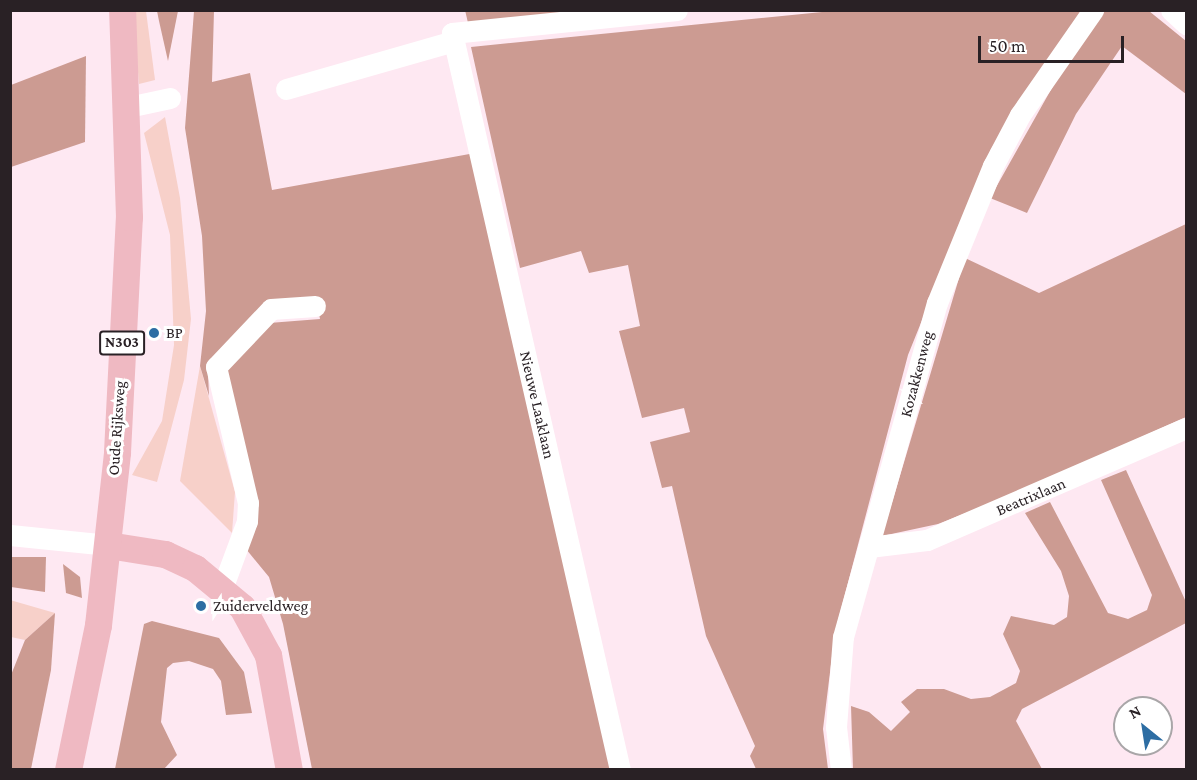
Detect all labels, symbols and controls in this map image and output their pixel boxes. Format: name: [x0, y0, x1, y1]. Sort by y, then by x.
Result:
scale bar: [981, 24, 1126, 62]
text: 50 m: [989, 36, 1026, 56]
place label: BP: [166, 323, 183, 343]
marker: BP: [147, 326, 161, 340]
street label: Kozakkenweg: [896, 329, 938, 419]
road number: N303: [98, 331, 146, 355]
street label: Nieuwe Laaklaan: [515, 349, 559, 461]
street label: Oude Rijksweg: [104, 380, 130, 476]
street label: Beatrixlaan: [993, 474, 1069, 520]
place label: Zuiderveldweg: [213, 596, 308, 616]
marker: Zuiderveldweg: [194, 599, 208, 613]
north arrow: [1113, 696, 1173, 756]
text: N: [1126, 702, 1144, 722]

